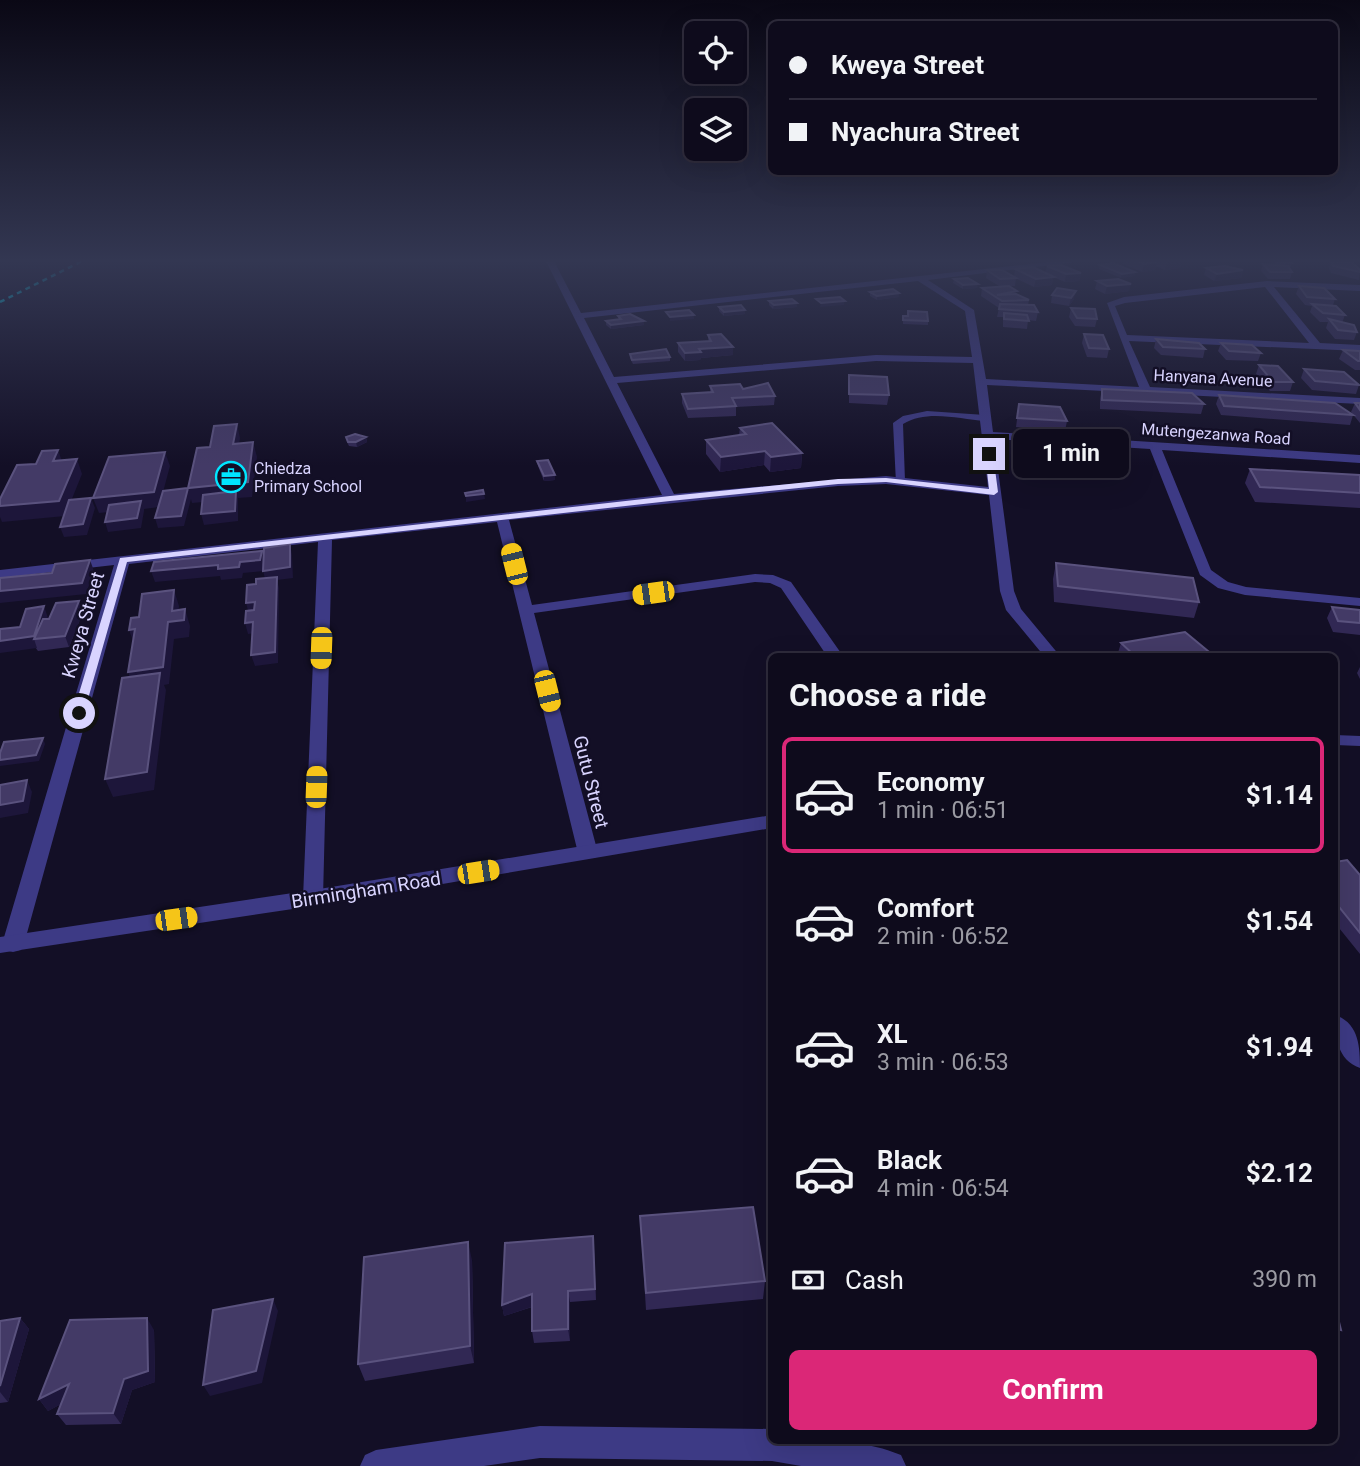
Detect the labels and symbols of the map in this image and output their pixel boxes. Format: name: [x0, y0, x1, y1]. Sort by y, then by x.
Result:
street label: Hanyana Avenue: [1153, 365, 1273, 391]
street label: Mutengezanwa Road: [1141, 419, 1291, 449]
callout: 1 min: [1014, 430, 1129, 478]
route end: [973, 438, 1005, 470]
place label: Chiedza Primary School: [254, 459, 362, 496]
office icon: Chiedza Primary School: [214, 460, 248, 494]
car: [499, 541, 530, 587]
street label: Kweya Street: [57, 569, 109, 681]
car: [631, 580, 676, 606]
car: [310, 627, 333, 669]
car: [532, 668, 563, 714]
route start: [63, 697, 95, 729]
street label: Gutu Street: [568, 733, 614, 831]
car: [305, 766, 328, 808]
car: [456, 858, 501, 886]
street label: Birmingham Road: [290, 867, 442, 913]
car: [154, 906, 199, 932]

